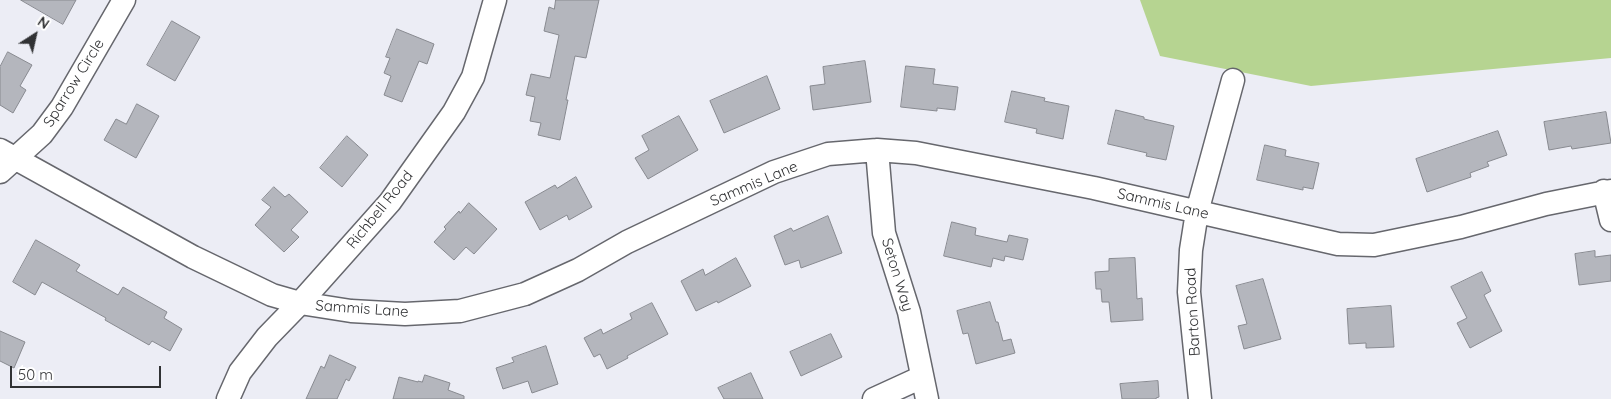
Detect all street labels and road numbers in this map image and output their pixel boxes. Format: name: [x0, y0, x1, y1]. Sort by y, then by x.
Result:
street label: Sparrow Circle: [40, 36, 108, 130]
street label: Sammis Lane: [707, 157, 801, 211]
street label: Richbell Road: [343, 167, 417, 253]
street label: Sammis Lane: [1115, 185, 1211, 223]
street label: Seton Way: [877, 236, 917, 314]
street label: Barton Road: [1182, 267, 1204, 357]
street label: Sammis Lane: [315, 297, 409, 321]

